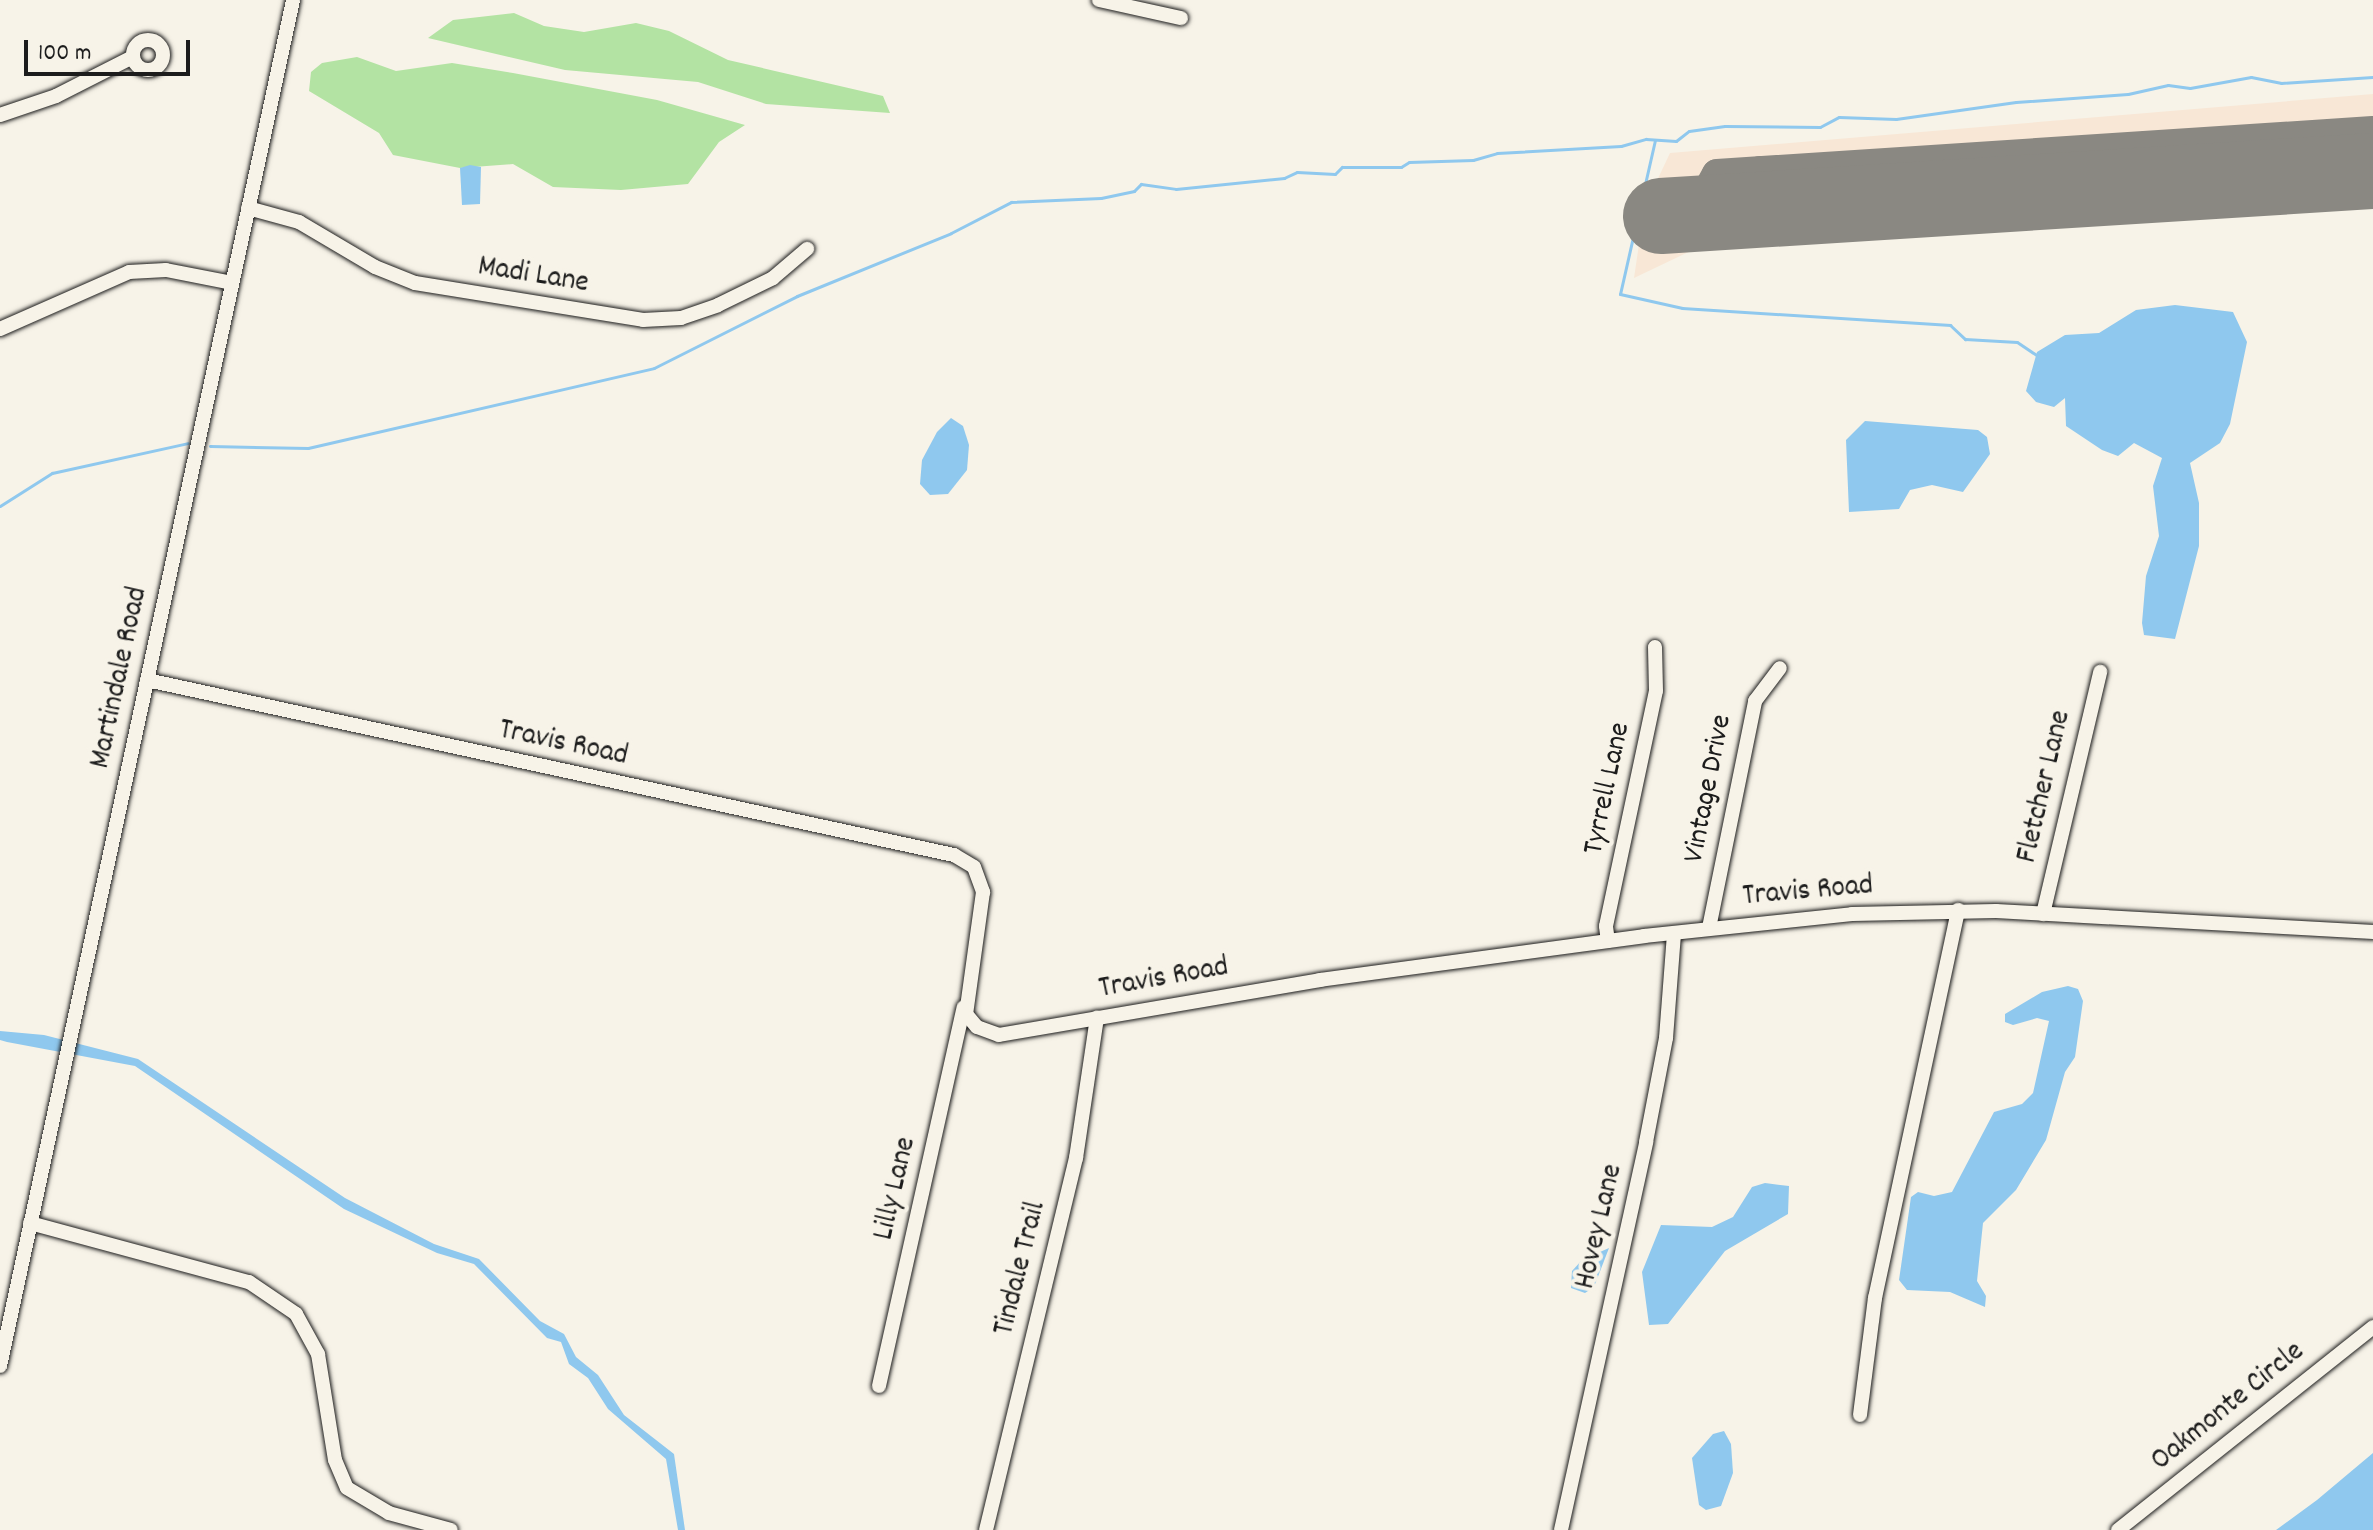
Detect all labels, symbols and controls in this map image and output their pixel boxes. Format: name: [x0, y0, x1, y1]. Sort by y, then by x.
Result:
scale bar: [28, 24, 194, 74]
text: 100 m: [38, 37, 91, 71]
street label: Madi Lane: [475, 251, 591, 303]
street label: Martindale Road: [84, 584, 158, 772]
street label: Fletcher Lane: [2011, 707, 2081, 867]
street label: Vintage Drive: [1678, 712, 1742, 866]
street label: Travis Road: [495, 714, 631, 776]
street label: Tyrrell Lane: [1577, 720, 1641, 858]
street label: Travis Road: [1741, 869, 1875, 917]
street label: Travis Road: [1096, 951, 1232, 1009]
street label: Lilly Lane: [868, 1134, 926, 1244]
street label: Hovey Lane: [1569, 1161, 1633, 1293]
street label: Tindale Trail: [988, 1198, 1056, 1340]
street label: Oakmonte Circle: [2145, 1335, 2313, 1481]

